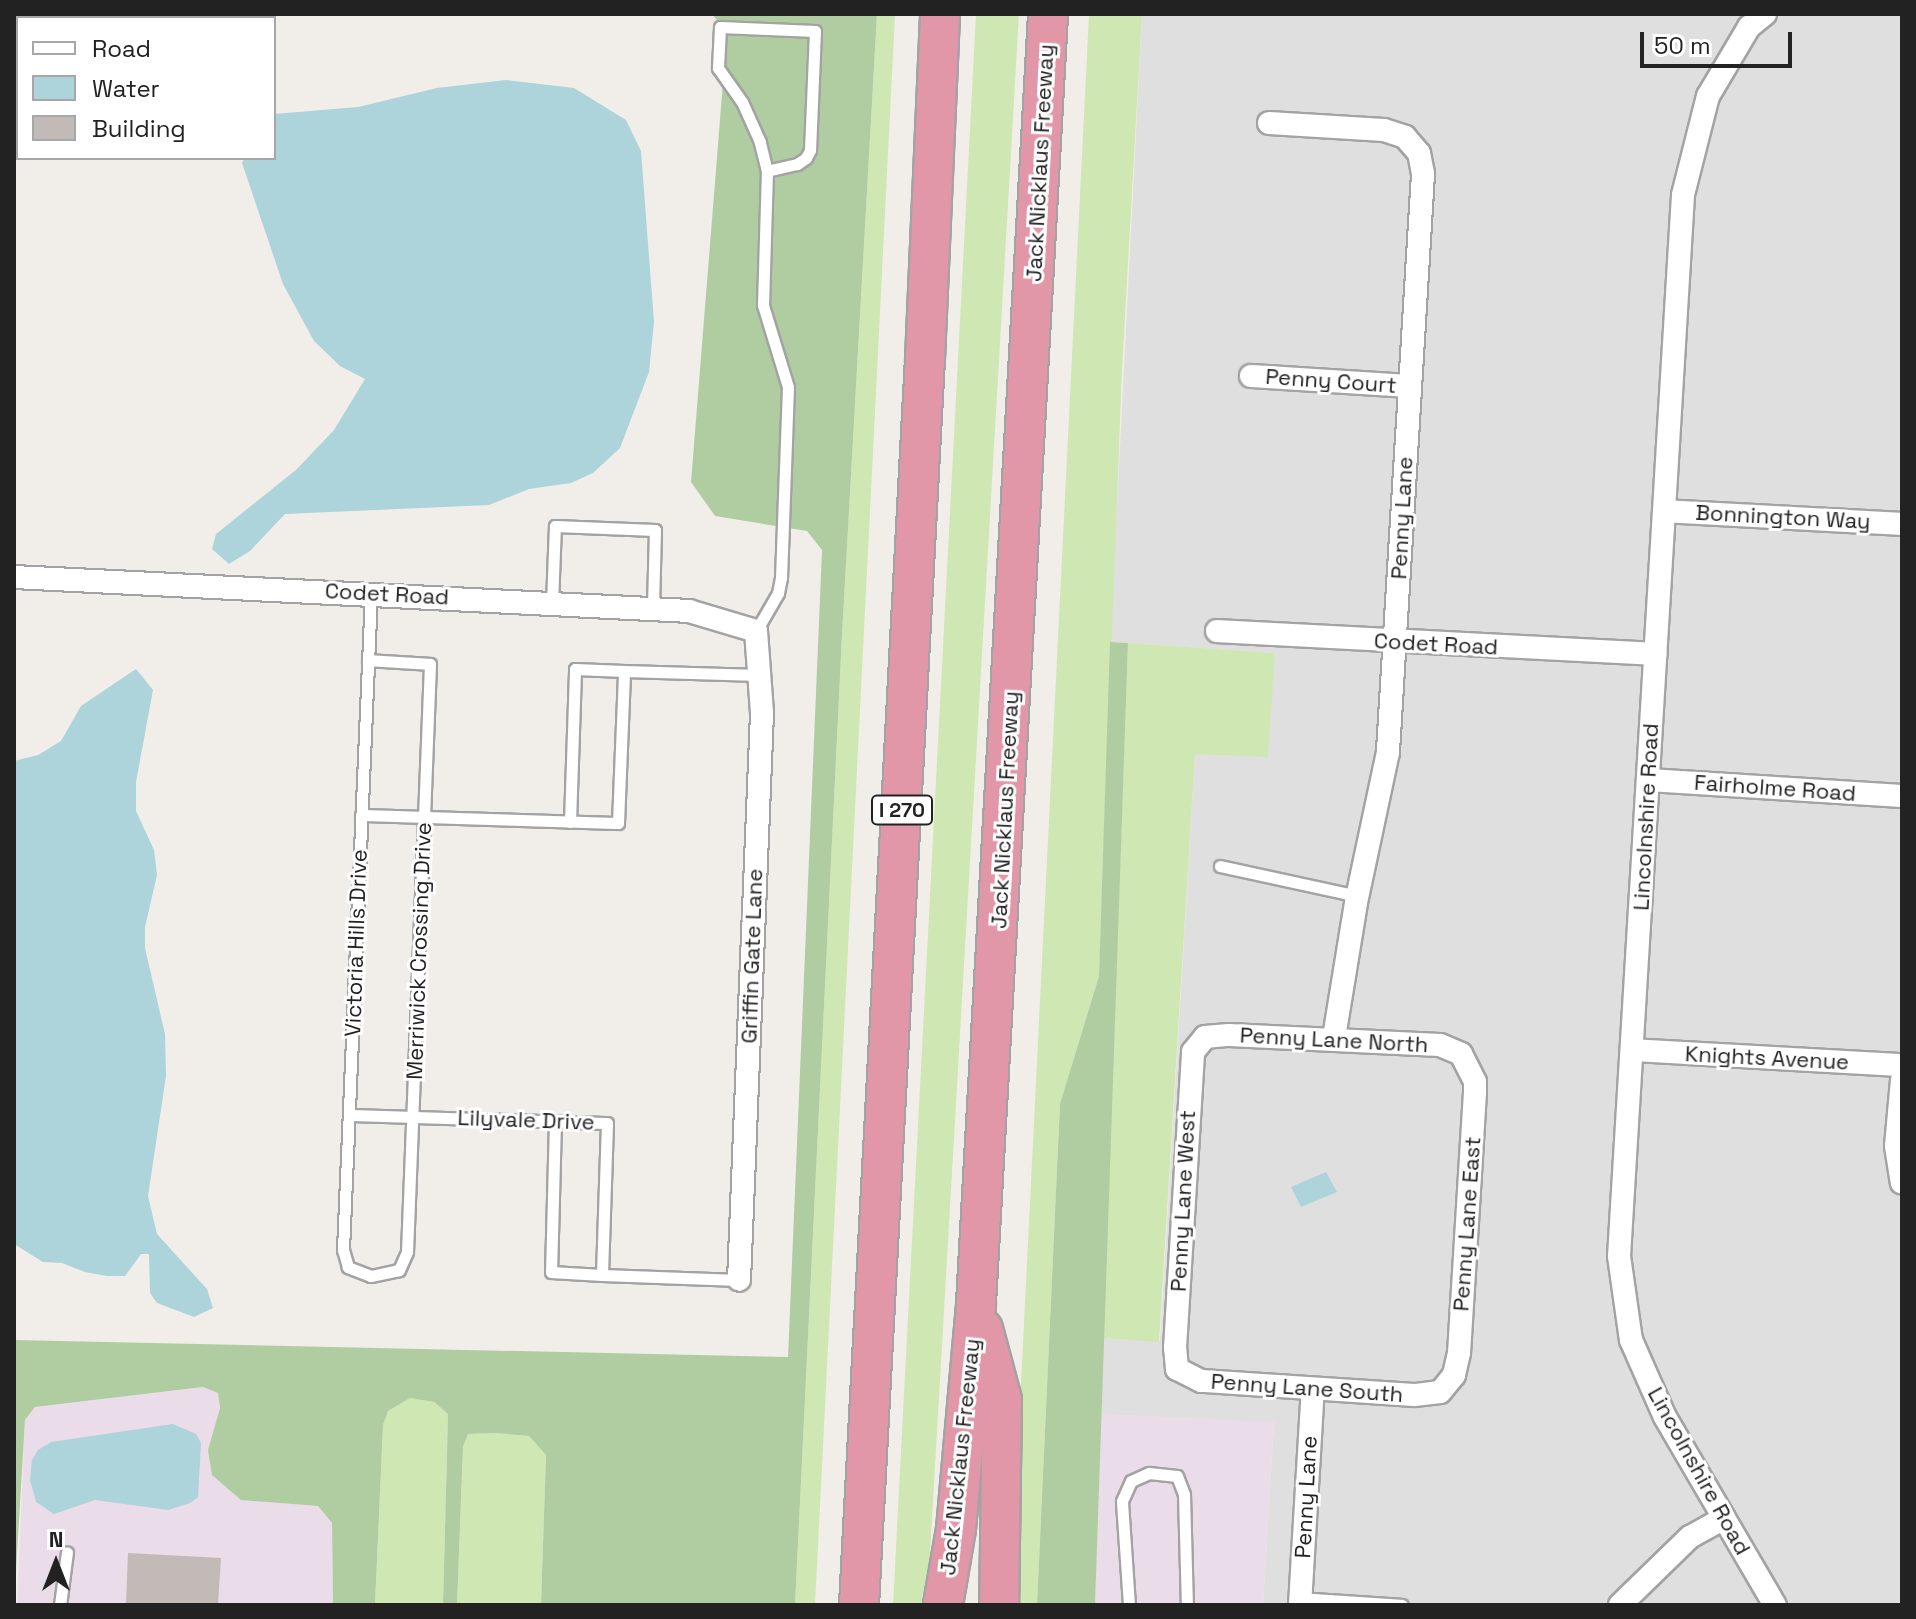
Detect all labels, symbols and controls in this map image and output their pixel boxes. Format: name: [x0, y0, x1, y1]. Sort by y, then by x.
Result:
legend: [16, 16, 276, 160]
scale bar: [1644, 16, 1796, 66]
text: 50 m: [1654, 30, 1711, 61]
text: Road: [92, 33, 151, 64]
street label: Jack Nicklaus Freeway: [1021, 44, 1059, 282]
text: Water: [92, 73, 160, 104]
text: Building: [92, 113, 186, 144]
street label: Penny Court: [1265, 363, 1397, 399]
street label: Penny Lane: [1386, 456, 1418, 580]
street label: Bonnington Way: [1695, 499, 1871, 535]
street label: Codet Road: [324, 578, 450, 610]
street label: Codet Road: [1373, 628, 1499, 660]
street label: Jack Nicklaus Freeway: [986, 691, 1024, 929]
street label: Lincolnshire Road: [1628, 723, 1664, 911]
street label: Fairholme Road: [1693, 769, 1857, 807]
road number: I 270: [870, 794, 934, 826]
street label: Merriwick Crossing Drive: [401, 822, 437, 1080]
street label: Victoria Hills Drive: [340, 849, 372, 1037]
street label: Griffin Gate Lane: [736, 868, 768, 1044]
street label: Penny Lane North: [1239, 1022, 1429, 1058]
street label: Knights Avenue: [1684, 1041, 1850, 1075]
street label: Lilyvale Drive: [457, 1104, 595, 1136]
street label: Penny Lane West: [1165, 1109, 1201, 1293]
street label: Penny Lane East: [1448, 1136, 1486, 1312]
street label: Jack Nicklaus Freeway: [934, 1337, 986, 1577]
street label: Penny Lane South: [1210, 1368, 1404, 1408]
street label: Lincolnshire Road: [1642, 1383, 1756, 1559]
street label: Penny Lane: [1290, 1435, 1322, 1559]
north arrow: [16, 1523, 96, 1603]
text: N: [49, 1525, 63, 1553]

